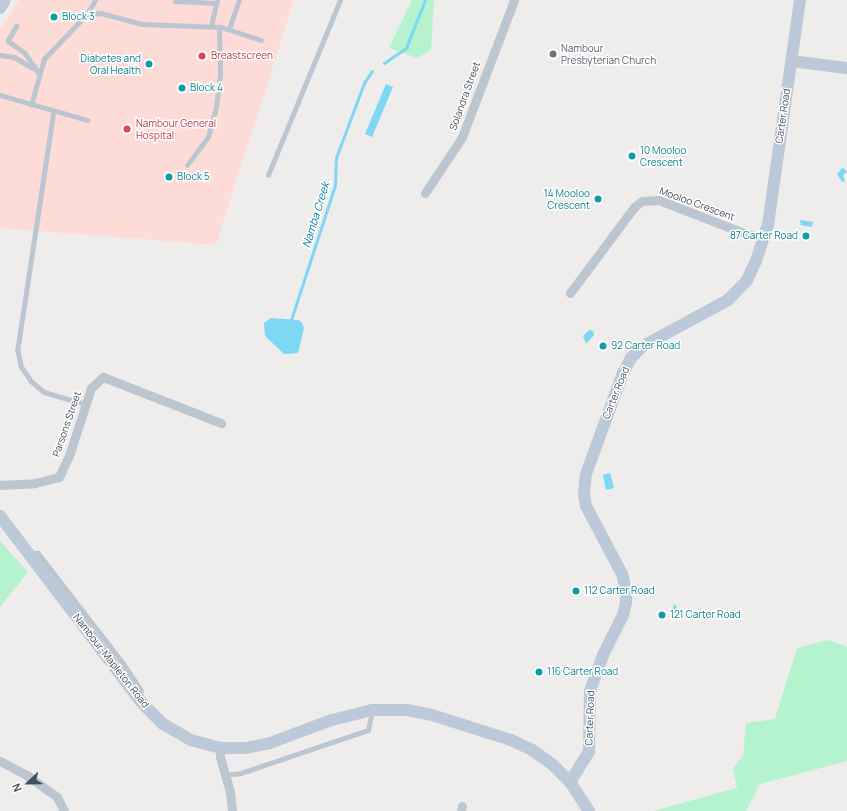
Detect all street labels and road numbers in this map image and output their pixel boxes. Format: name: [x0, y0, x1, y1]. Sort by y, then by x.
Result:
street label: Solandra Street: [447, 60, 483, 132]
street label: Carter Road: [773, 88, 793, 144]
street label: Mooloo Crescent: [658, 185, 736, 223]
street label: Carter Road: [600, 365, 632, 421]
street label: Parsons Street: [50, 390, 84, 458]
street label: Nambour-Mapleton Road: [71, 612, 151, 710]
street label: Carter Road: [583, 690, 597, 746]

